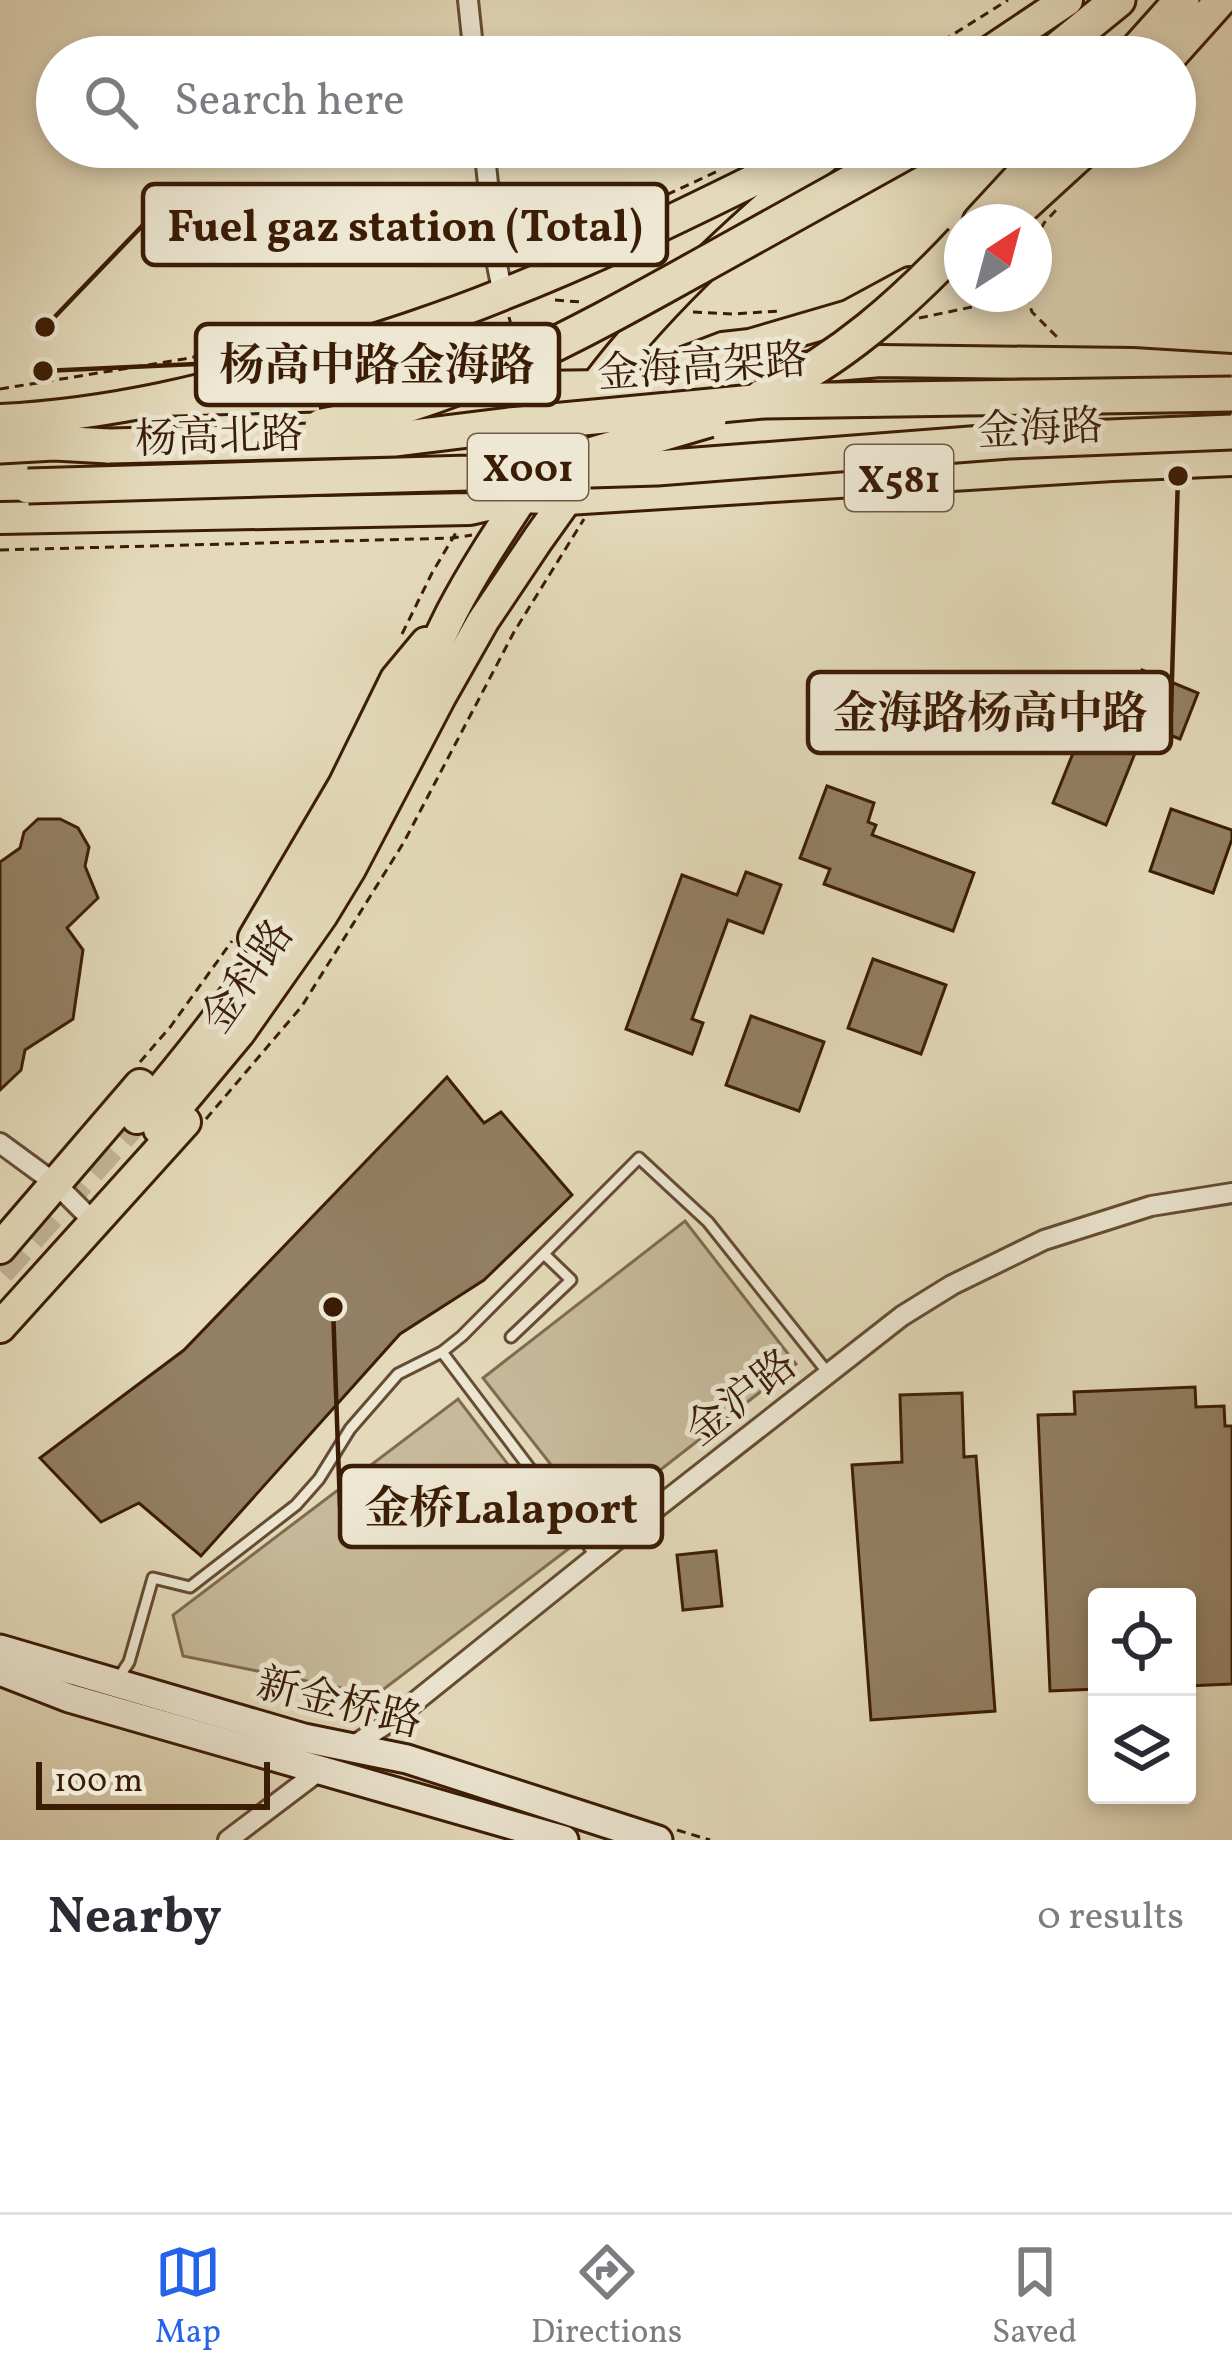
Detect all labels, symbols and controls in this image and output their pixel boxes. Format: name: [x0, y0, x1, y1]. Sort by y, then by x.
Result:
search box: [36, 36, 1196, 168]
icon: search: [78, 69, 144, 135]
text: Search here: [174, 71, 405, 134]
callout: Fuel gaz station (Total): [143, 184, 667, 265]
text: Fuel gaz station (Total): [167, 198, 643, 261]
north arrow: [944, 204, 1052, 312]
callout: 杨高中路金海路: [196, 324, 559, 405]
street label: 金海高架路: [596, 333, 809, 406]
text: 杨高中路金海路: [219, 337, 535, 400]
street label: 金海路: [976, 399, 1105, 464]
street label: 杨高北路: [134, 407, 304, 472]
road number: X001: [468, 434, 588, 500]
road number: X581: [845, 445, 953, 511]
callout: 金海路杨高中路: [808, 672, 1171, 753]
text: 金海路杨高中路: [832, 685, 1148, 748]
street label: 金科路: [189, 909, 310, 1046]
street label: 金沪路: [675, 1338, 811, 1462]
callout: 金桥Lalaport: [340, 1466, 662, 1547]
text: 金桥Lalaport: [364, 1480, 638, 1543]
map controls: [1088, 1588, 1196, 1804]
button: locate: [1088, 1588, 1196, 1696]
street label: 新金桥路: [250, 1656, 428, 1754]
button: layers: [1088, 1696, 1196, 1804]
scale bar: [36, 1756, 270, 1809]
text: 100 m: [54, 1760, 143, 1806]
text: Nearby: [48, 1883, 222, 1954]
text: 0 results: [1037, 1891, 1184, 1945]
tab: Map: [155, 2239, 221, 2357]
tab: Directions: [531, 2239, 682, 2357]
tab: Saved: [992, 2239, 1077, 2357]

